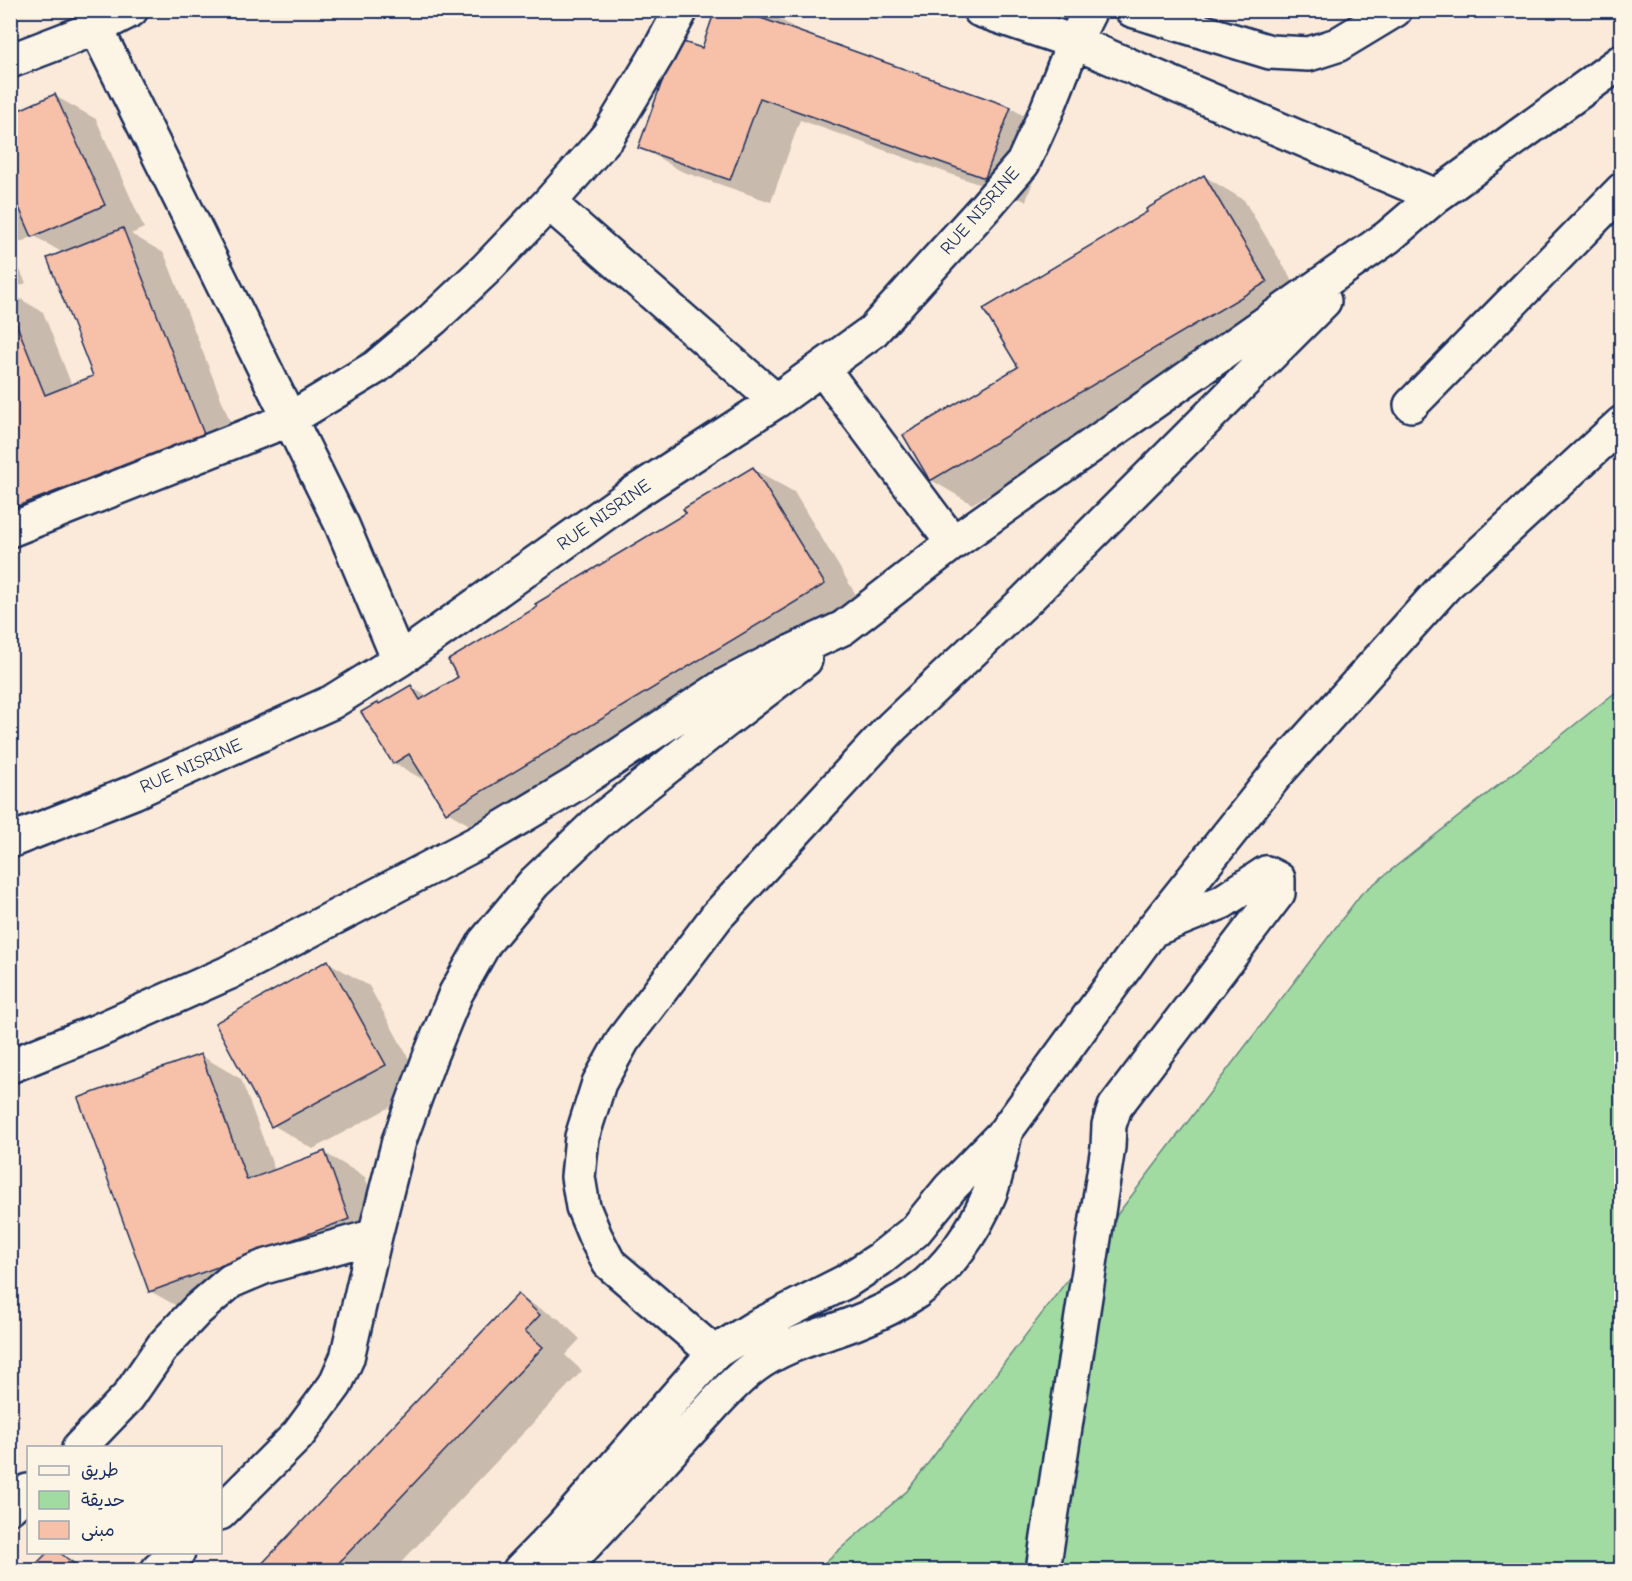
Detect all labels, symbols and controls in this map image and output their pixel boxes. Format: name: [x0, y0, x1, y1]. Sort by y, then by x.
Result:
street label: RUE NISRINE: [936, 163, 1024, 259]
street label: RUE NISRINE: [553, 475, 655, 555]
street label: RUE NISRINE: [137, 734, 245, 798]
legend: [27, 1446, 222, 1554]
text: طريق: [81, 1460, 119, 1481]
text: حديقة: [81, 1490, 125, 1511]
text: مبنى: [81, 1520, 115, 1541]

